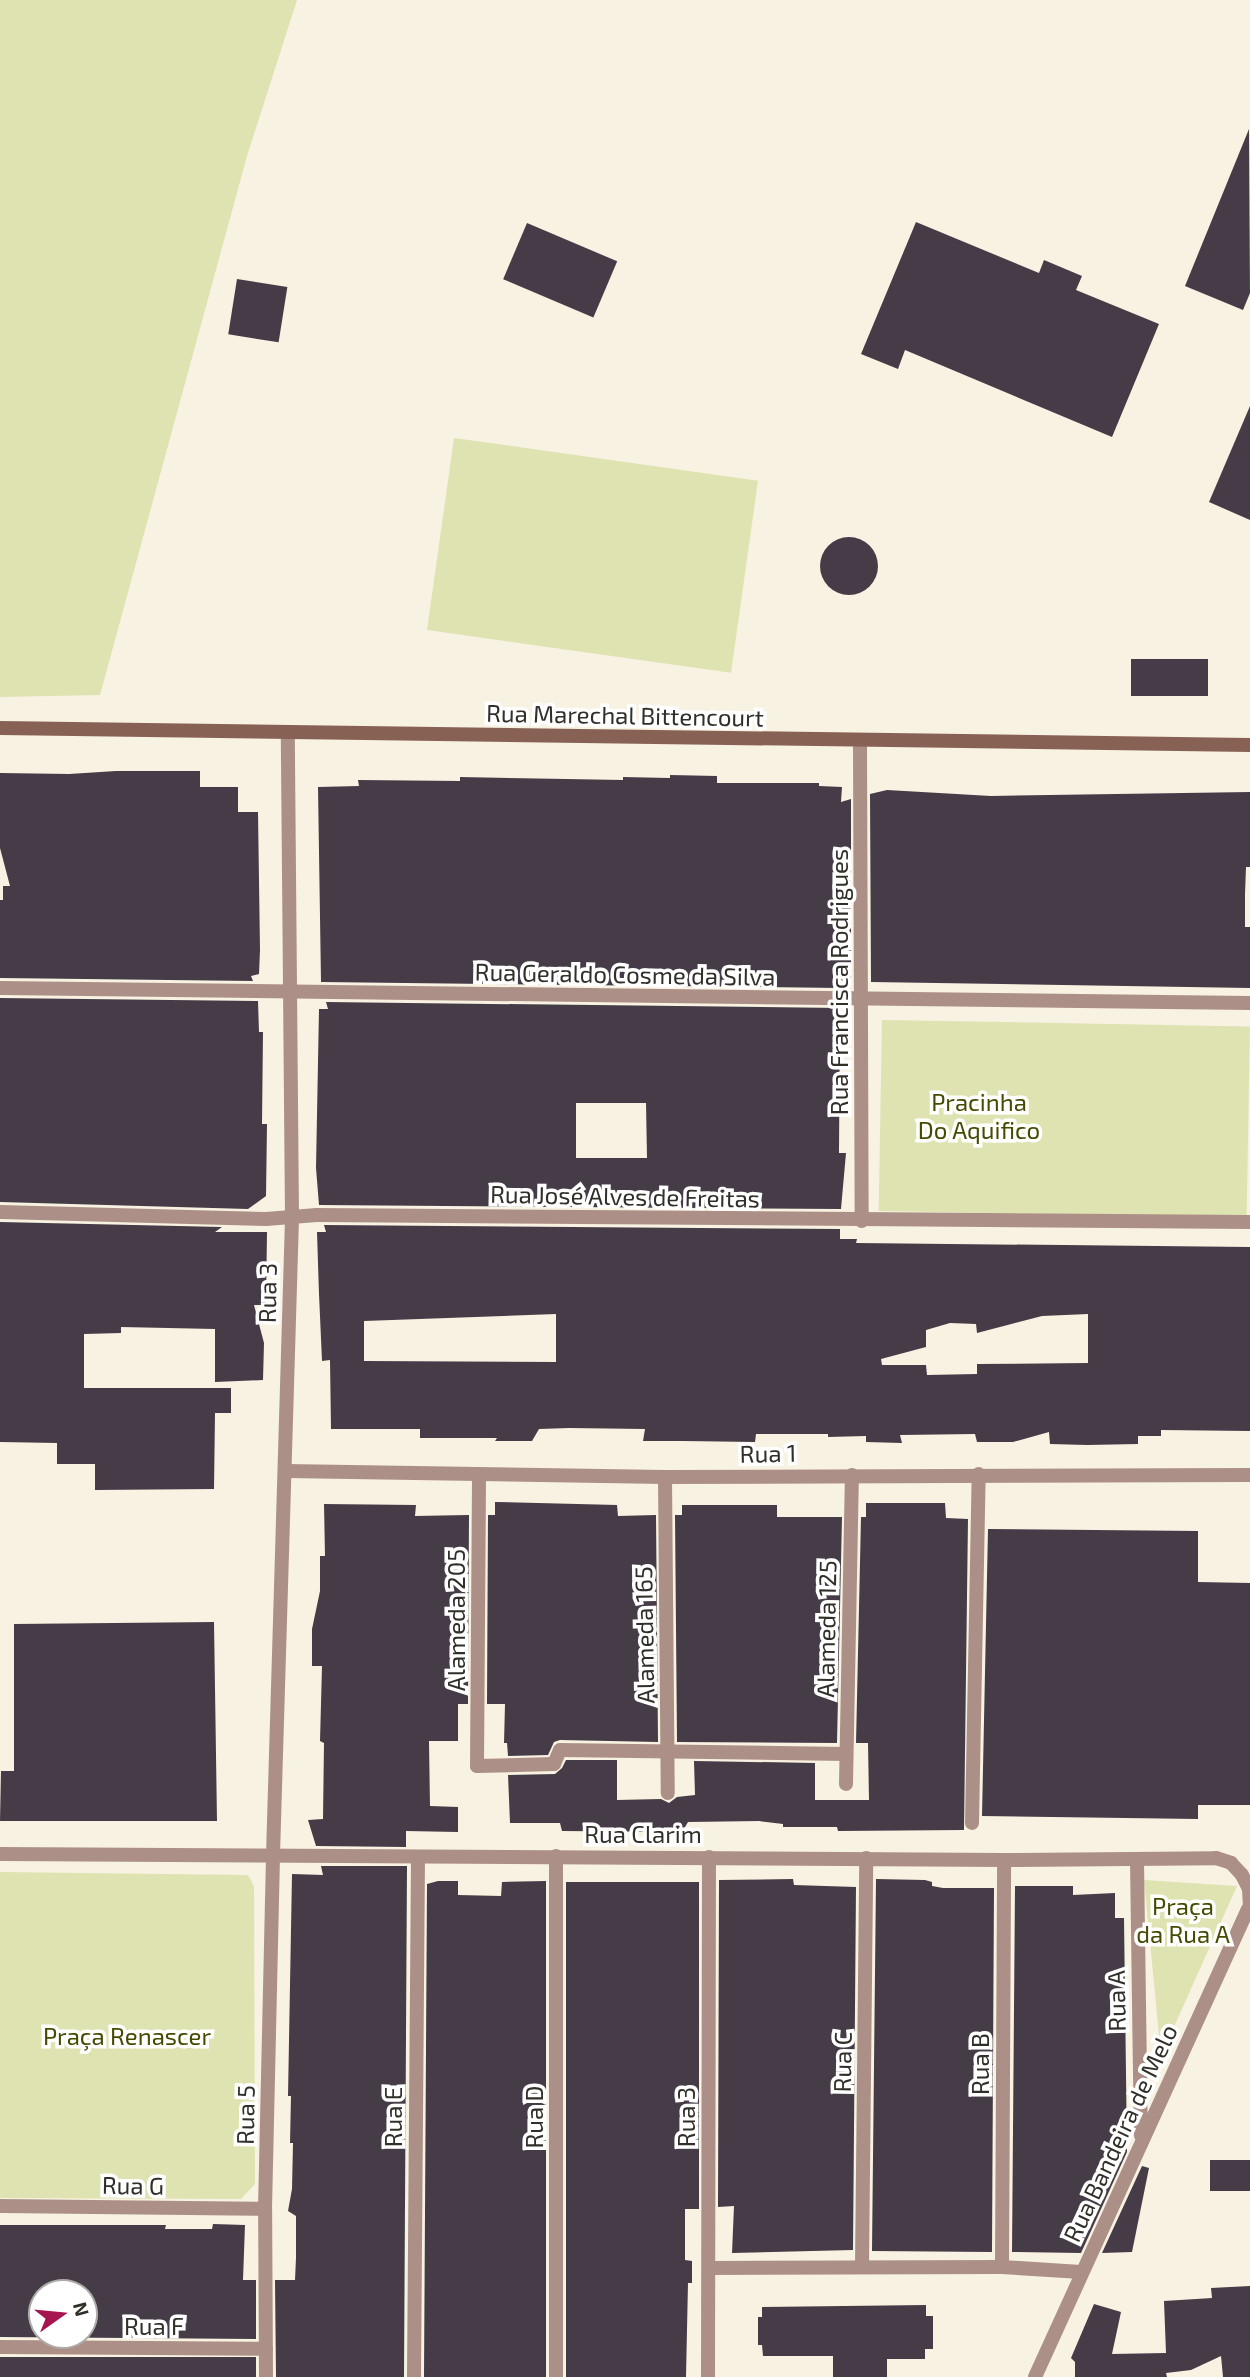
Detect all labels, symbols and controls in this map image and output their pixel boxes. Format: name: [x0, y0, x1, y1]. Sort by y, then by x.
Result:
street label: Rua Marechal Bittencourt: [486, 698, 764, 732]
street label: Rua Francisca Rodrigues: [825, 849, 853, 1115]
street label: Rua Geraldo Cosme da Silva: [475, 957, 775, 991]
park label: Pracinha Do Aquifico: [918, 1088, 1040, 1144]
street label: Rua José Alves de Freitas: [489, 1179, 761, 1213]
street label: Rua 3: [252, 1263, 282, 1323]
street label: Rua 1: [739, 1438, 797, 1468]
street label: Alameda 205: [442, 1549, 470, 1691]
street label: Alameda 125: [810, 1560, 842, 1698]
street label: Alameda 165: [628, 1566, 660, 1704]
street label: Rua Clarim: [584, 1820, 702, 1848]
park label: Praça da Rua A: [1136, 1892, 1230, 1948]
street label: Rua A: [1101, 1970, 1131, 2032]
street label: Rua Bandeira de Melo: [1057, 2020, 1183, 2246]
park label: Praça Renascer: [43, 2022, 211, 2050]
street label: Rua C: [827, 2031, 857, 2093]
street label: Rua B: [966, 2033, 994, 2095]
street label: Rua 5: [230, 2085, 260, 2145]
street label: Rua D: [520, 2086, 548, 2148]
street label: Rua E: [379, 2087, 407, 2147]
street label: Rua 3: [672, 2087, 700, 2147]
street label: Rua G: [102, 2170, 164, 2200]
north arrow: [28, 2279, 98, 2349]
text: N: [69, 2299, 95, 2319]
street label: Rua F: [124, 2312, 184, 2340]

